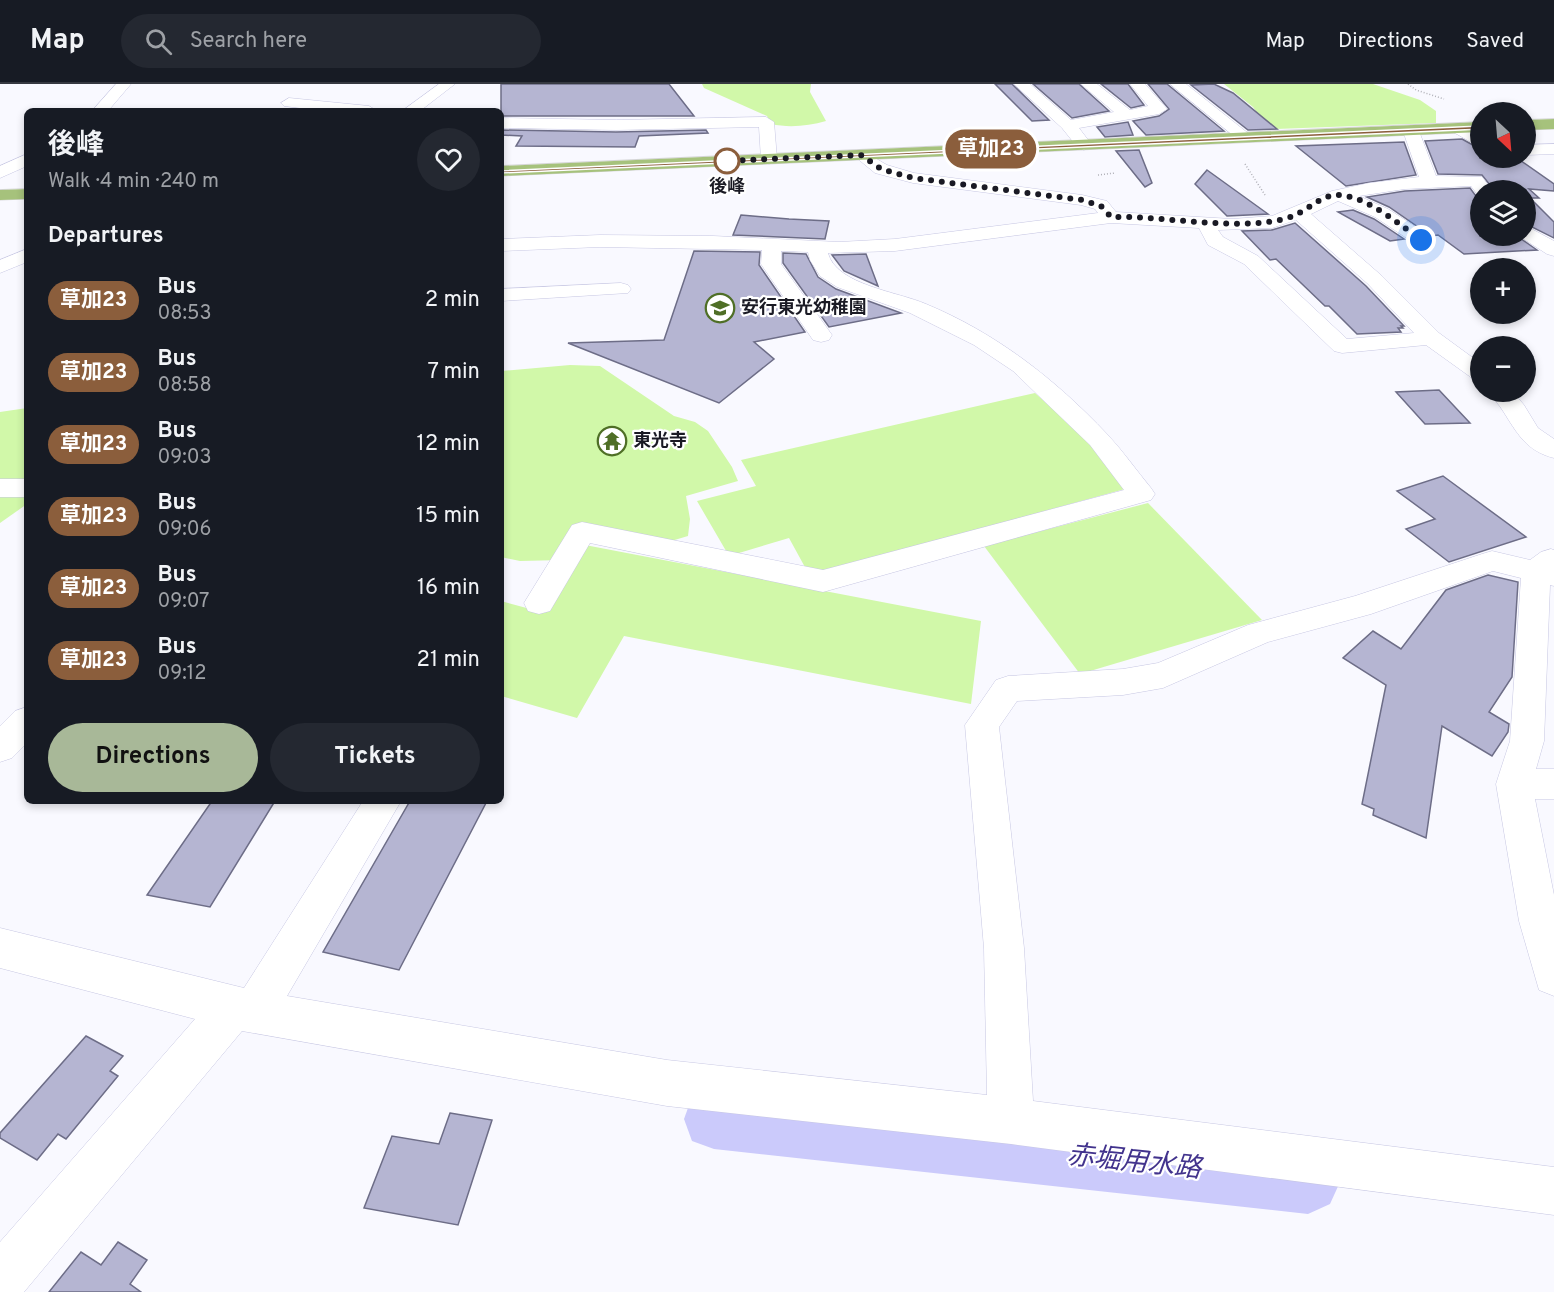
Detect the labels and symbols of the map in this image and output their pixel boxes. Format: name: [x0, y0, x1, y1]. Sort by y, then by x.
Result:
north arrow: [1470, 102, 1536, 168]
line badge: 草加23: [949, 130, 1033, 168]
marker: 後峰: [714, 148, 740, 174]
place label: 後峰: [709, 176, 745, 199]
your location: [1406, 225, 1436, 255]
school or university icon: 安行東光幼稚園: [704, 292, 736, 324]
place label: 安行東光幼稚園: [741, 296, 867, 320]
temple icon: 東光寺: [596, 425, 628, 457]
place label: 東光寺: [633, 430, 687, 453]
water label: 赤堀用水路: [1065, 1139, 1205, 1187]

